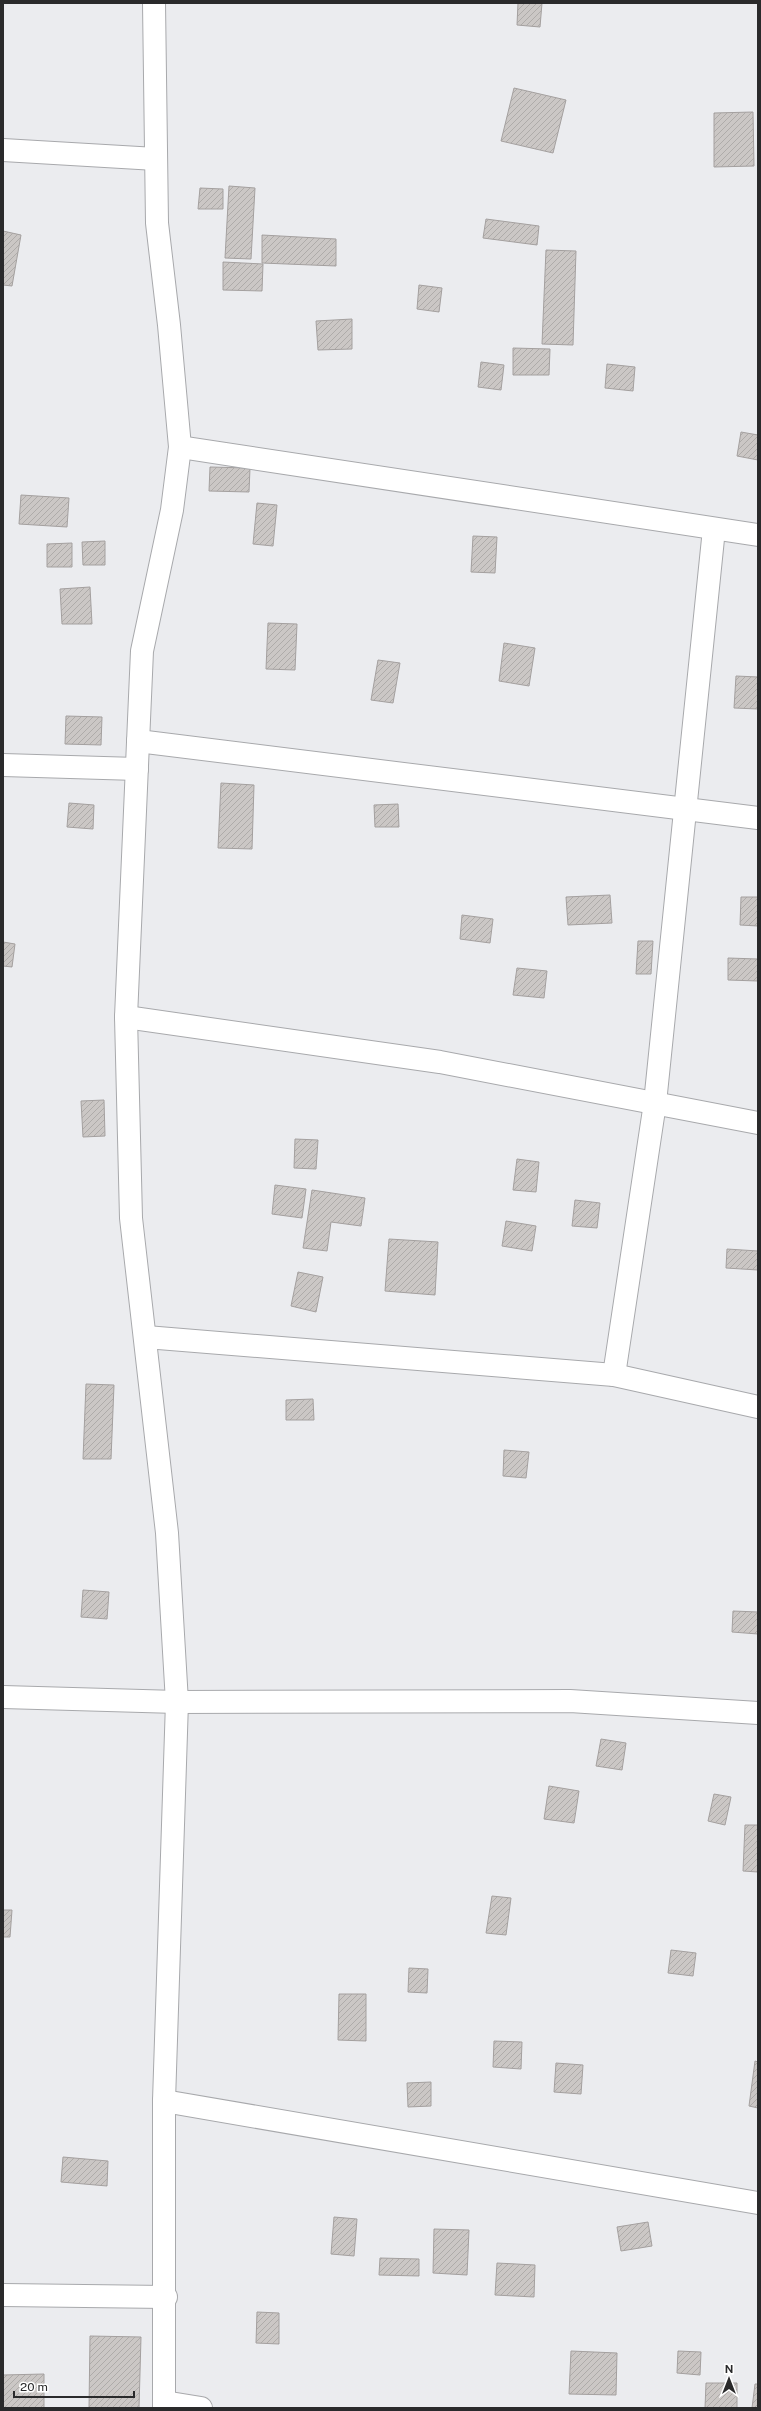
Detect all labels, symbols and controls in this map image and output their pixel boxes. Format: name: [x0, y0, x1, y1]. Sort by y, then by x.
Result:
north arrow: [709, 2359, 749, 2399]
text: N: [725, 2363, 733, 2375]
scale bar: [14, 2373, 134, 2399]
text: 20 m: [20, 2380, 48, 2394]

